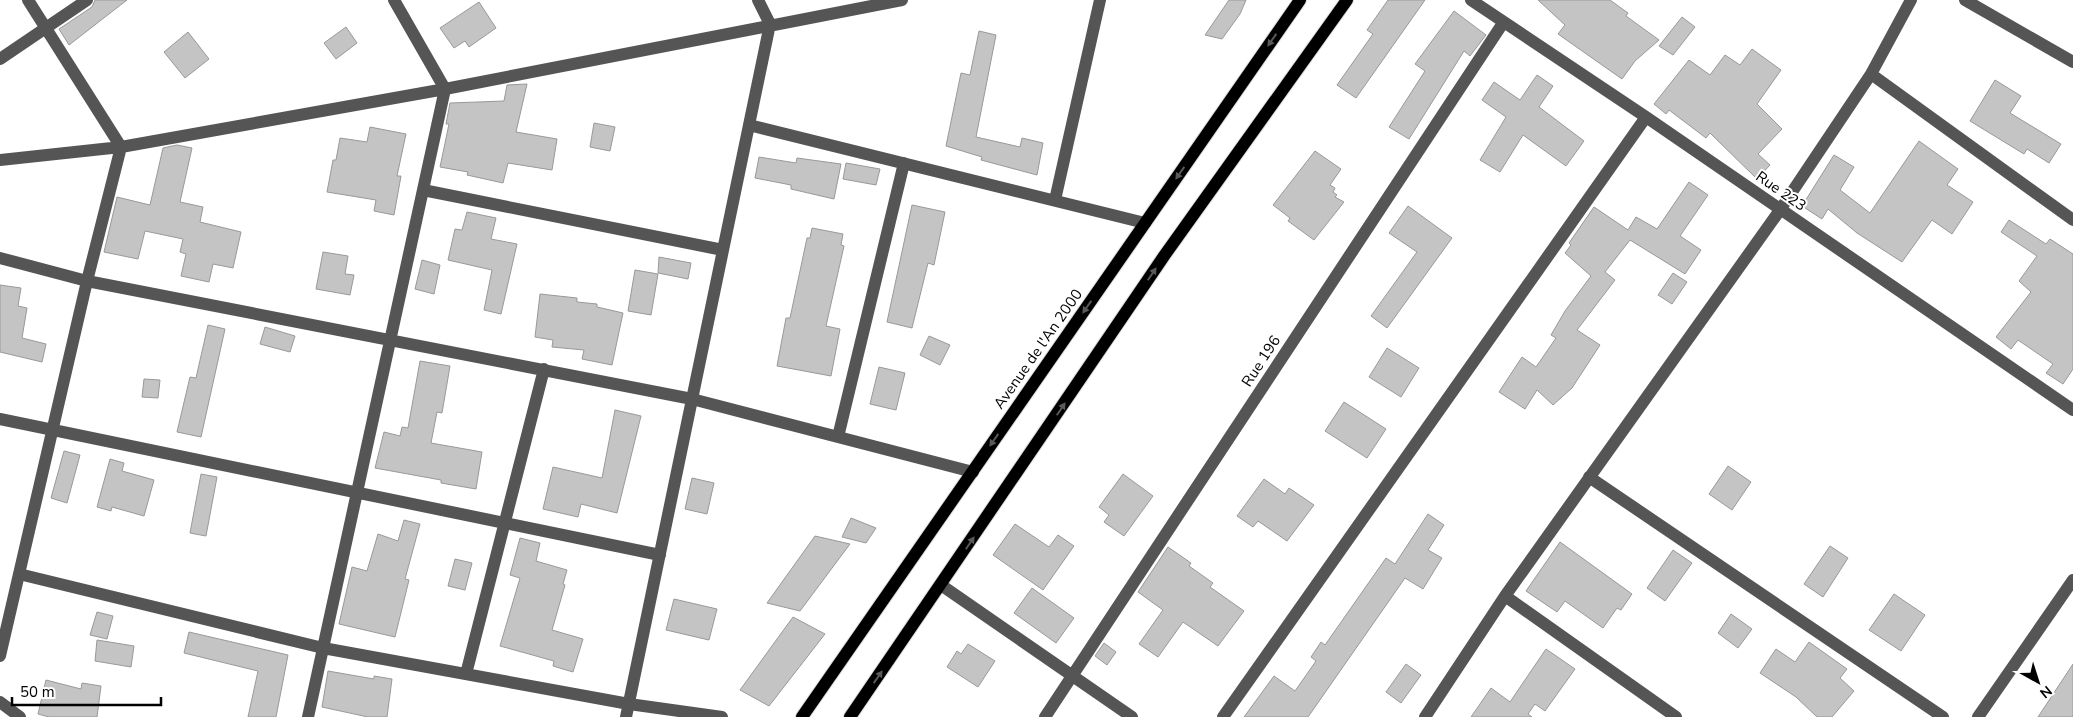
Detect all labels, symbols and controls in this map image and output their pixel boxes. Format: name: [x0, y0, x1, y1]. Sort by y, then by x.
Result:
one-way arrow: [1267, 33, 1277, 47]
street label: Rue 223: [1752, 166, 1810, 216]
one-way arrow: [1175, 167, 1185, 180]
one-way arrow: [1148, 267, 1157, 281]
street label: Avenue de l'An 2000: [989, 285, 1087, 413]
one-way arrow: [1082, 300, 1092, 314]
street label: Rue 196: [1237, 332, 1285, 390]
one-way arrow: [1056, 402, 1066, 415]
one-way arrow: [989, 434, 999, 447]
one-way arrow: [965, 536, 975, 550]
north arrow: [2013, 657, 2063, 707]
one-way arrow: [873, 670, 883, 684]
scale bar: [12, 674, 161, 706]
text: N: [2036, 681, 2056, 702]
text: 50 m: [20, 682, 55, 702]

